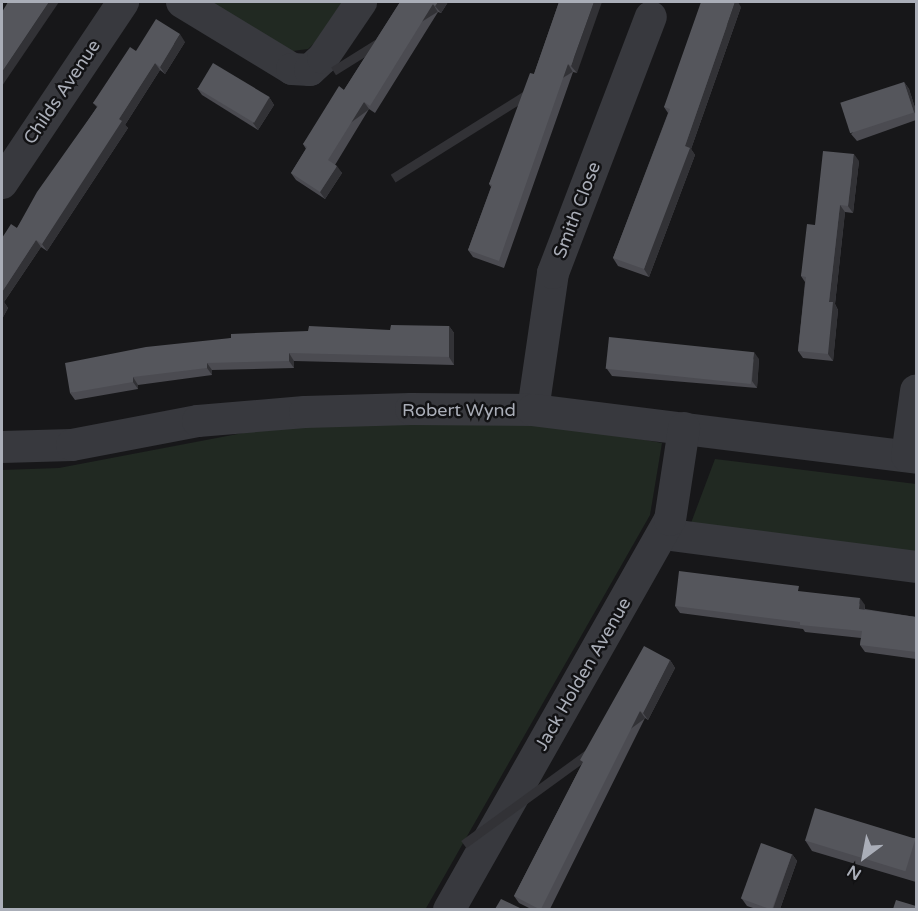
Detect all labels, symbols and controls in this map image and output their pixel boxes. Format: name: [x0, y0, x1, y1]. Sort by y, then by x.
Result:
street label: Childs Avenue: [19, 36, 105, 148]
street label: Smith Close: [549, 159, 605, 261]
street label: Robert Wynd: [402, 399, 516, 421]
street label: Jack Holden Avenue: [530, 594, 636, 754]
north arrow: [834, 827, 894, 887]
text: N: [844, 860, 865, 884]

